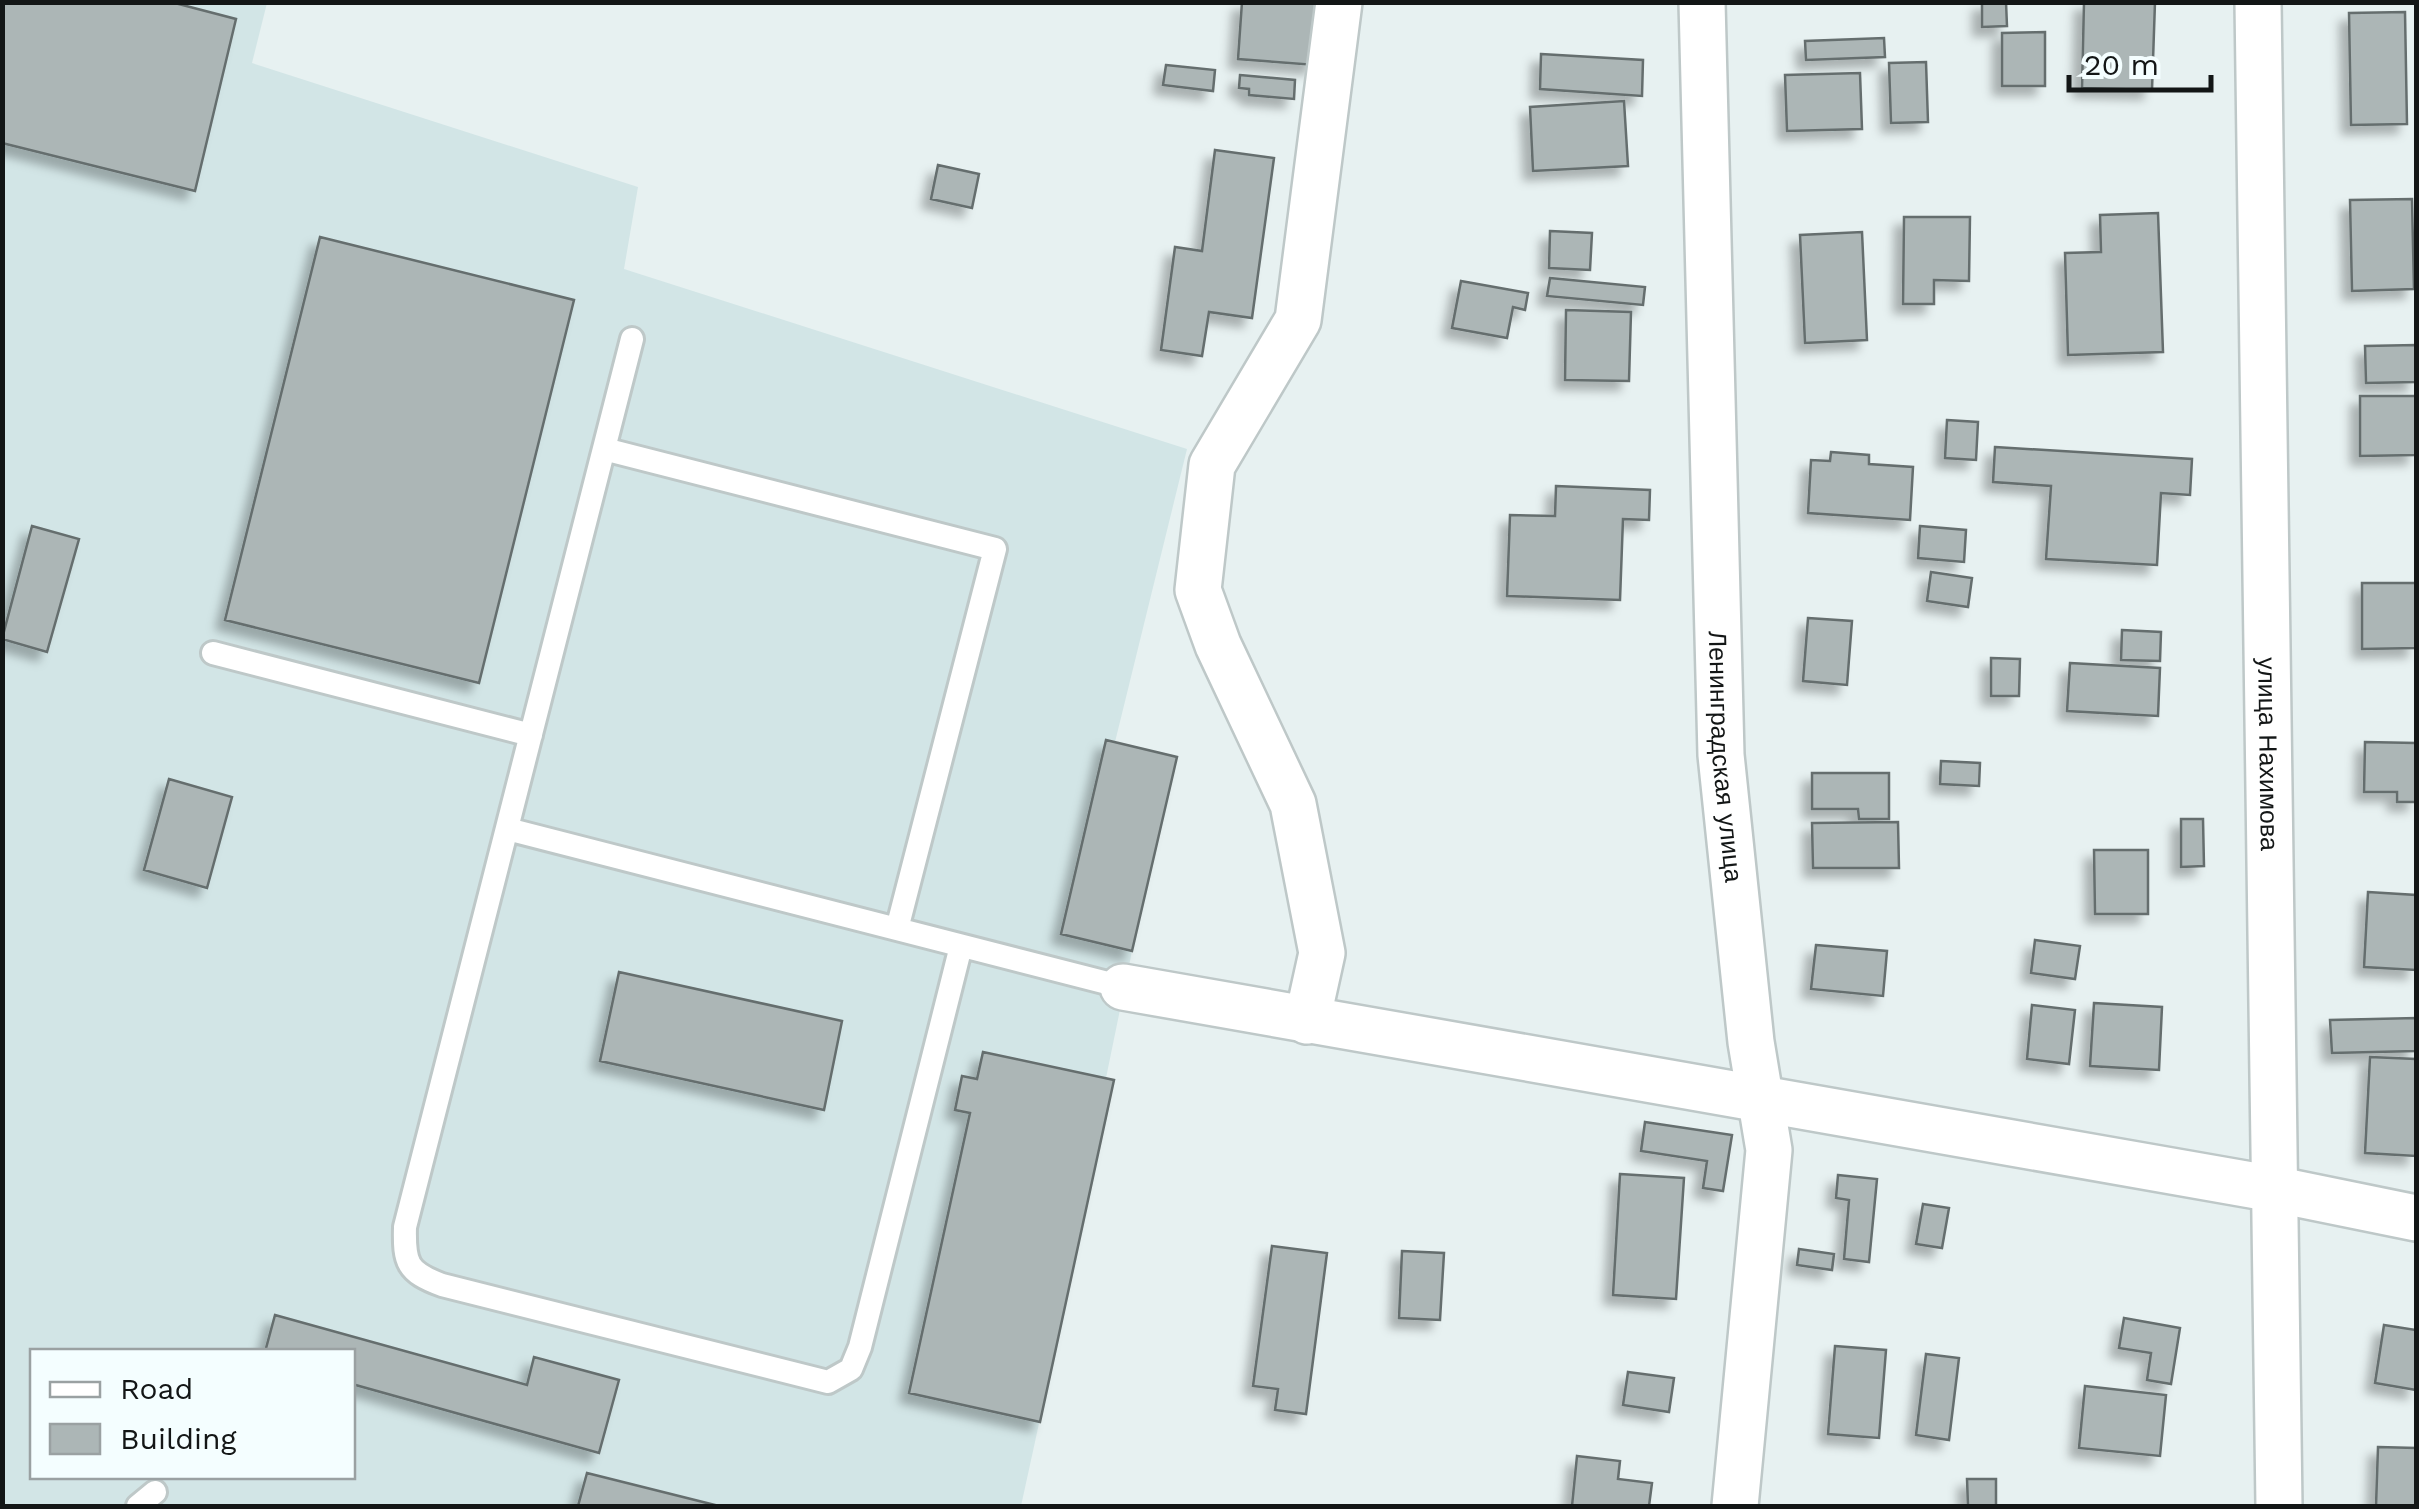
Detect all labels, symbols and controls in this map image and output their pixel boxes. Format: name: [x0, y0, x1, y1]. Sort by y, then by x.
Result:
scale bar: [2069, 30, 2212, 92]
text: 20 m: [2084, 47, 2159, 82]
street label: Ленинградская улица: [1703, 630, 1748, 884]
street label: улица Нахимова: [2252, 657, 2284, 851]
legend: [30, 1349, 355, 1479]
text: Road: [120, 1371, 193, 1406]
text: Building: [120, 1421, 237, 1456]

